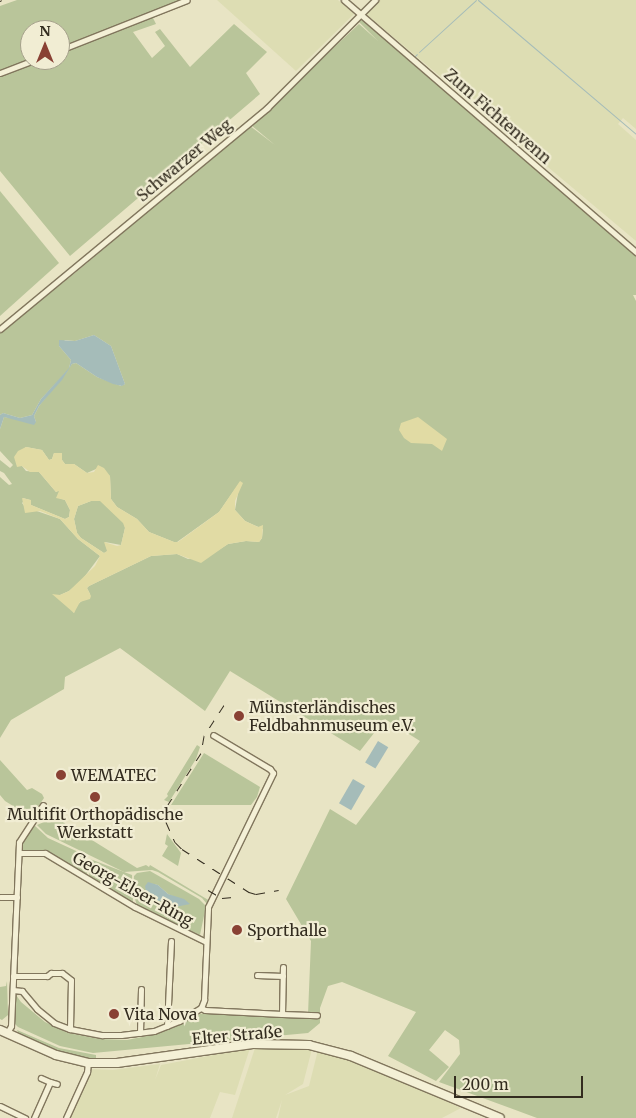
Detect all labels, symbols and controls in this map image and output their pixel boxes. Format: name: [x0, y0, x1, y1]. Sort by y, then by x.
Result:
north arrow: [20, 20, 70, 70]
text: N: [39, 22, 51, 40]
street label: Zum Fichtenvenn: [441, 64, 555, 168]
street label: Schwarzer Weg: [132, 115, 236, 205]
place label: Münsterländisches Feldbahnmuseum e.V.: [249, 697, 415, 735]
marker: Münsterländisches Feldbahnmuseum e.V.: [233, 710, 245, 722]
place label: WEMATEC: [71, 765, 156, 785]
marker: WEMATEC: [55, 769, 67, 781]
marker: Multifit Orthopädische Werkstatt: [89, 791, 101, 803]
place label: Multifit Orthopädische Werkstatt: [7, 804, 183, 842]
street label: Georg-Elser-Ring: [69, 848, 197, 930]
place label: Sporthalle: [247, 920, 327, 940]
marker: Sporthalle: [231, 924, 243, 936]
place label: Vita Nova: [124, 1004, 197, 1024]
marker: Vita Nova: [108, 1008, 120, 1020]
street label: Elter Straße: [191, 1021, 283, 1049]
scale bar: [456, 1066, 585, 1098]
text: 200 m: [462, 1075, 509, 1094]

